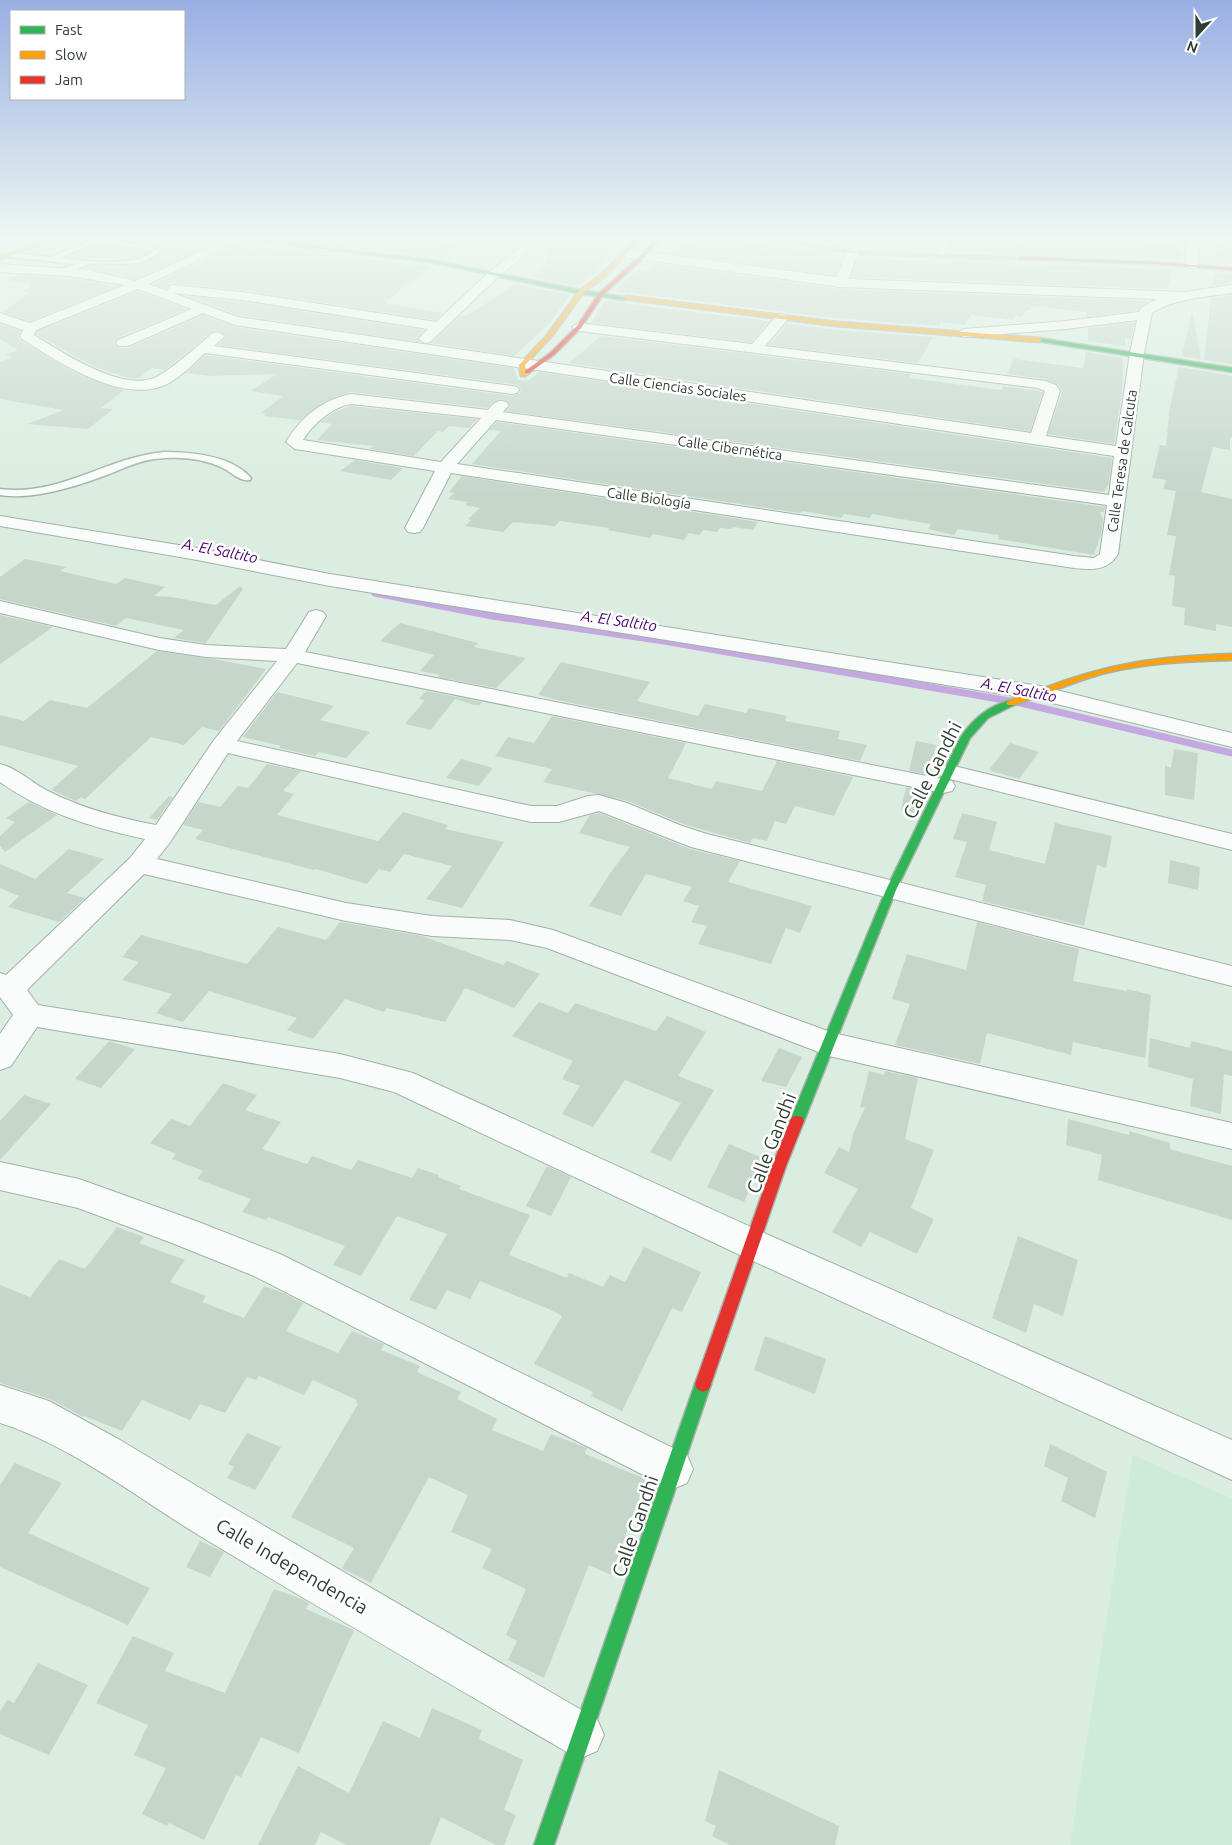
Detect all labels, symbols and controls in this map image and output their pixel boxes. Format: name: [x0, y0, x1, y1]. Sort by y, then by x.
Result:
legend: [10, 10, 185, 100]
north arrow: [1172, 10, 1222, 60]
text: Fast: [55, 21, 83, 38]
text: N: [1185, 38, 1200, 56]
text: Slow: [55, 46, 88, 63]
text: Jam: [55, 71, 83, 88]
street label: Calle Ciencias Sociales: [608, 369, 748, 405]
street label: Calle Teresa de Calcuta: [1104, 389, 1140, 533]
street label: Calle Cibernética: [677, 433, 783, 463]
street label: Calle Biología: [606, 484, 692, 512]
water label: A. El Saltito: [180, 535, 259, 566]
water label: A. El Saltito: [579, 607, 658, 634]
water label: A. El Saltito: [979, 674, 1058, 705]
street label: Calle Gandhi: [898, 718, 966, 822]
street label: Calle Gandhi: [742, 1090, 800, 1196]
street label: Calle Gandhi: [607, 1472, 663, 1580]
street label: Calle Independencia: [212, 1514, 372, 1618]

